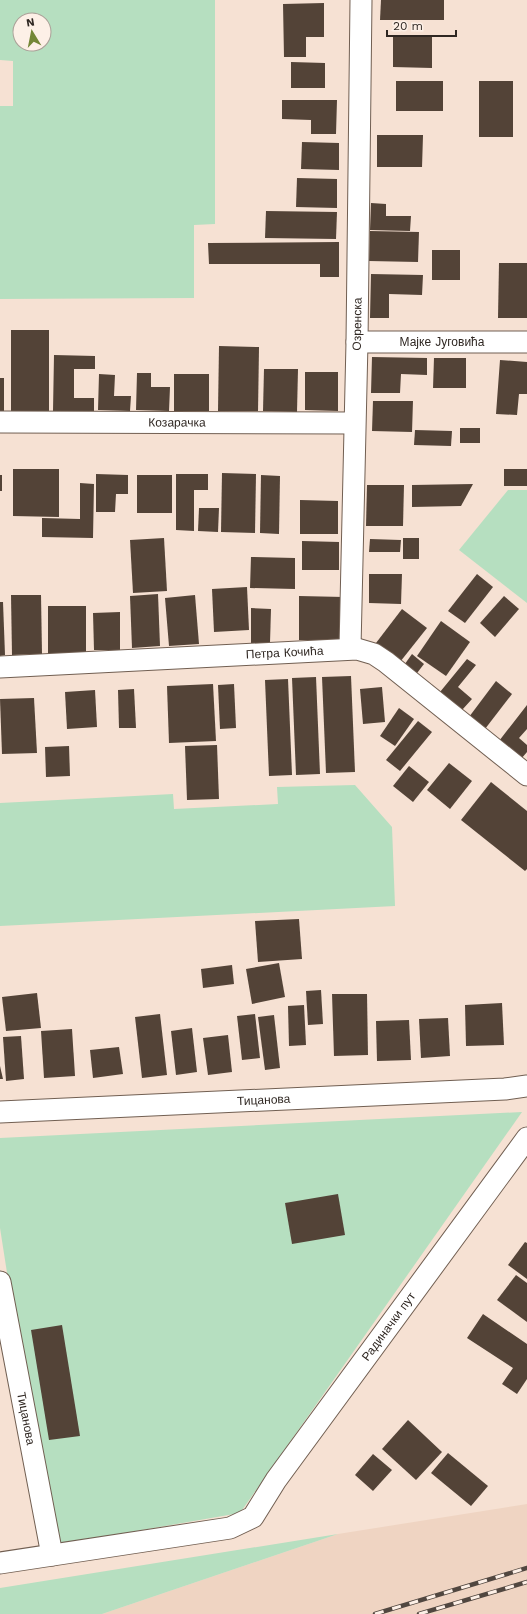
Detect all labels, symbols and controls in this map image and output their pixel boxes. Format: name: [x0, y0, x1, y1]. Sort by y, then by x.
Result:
north arrow: [12, 12, 52, 52]
scale bar: [387, 12, 456, 38]
text: N: [25, 16, 35, 30]
text: 20 m: [393, 19, 423, 33]
street label: Озренска: [350, 297, 365, 351]
street label: Мајке Југовића: [400, 335, 485, 349]
street label: Козарачка: [148, 415, 206, 430]
street label: Петра Кочића: [246, 644, 324, 662]
street label: Тицанова: [237, 1092, 291, 1108]
street label: Радиначки пут: [359, 1289, 419, 1364]
street label: Тицанова: [14, 1391, 38, 1446]

